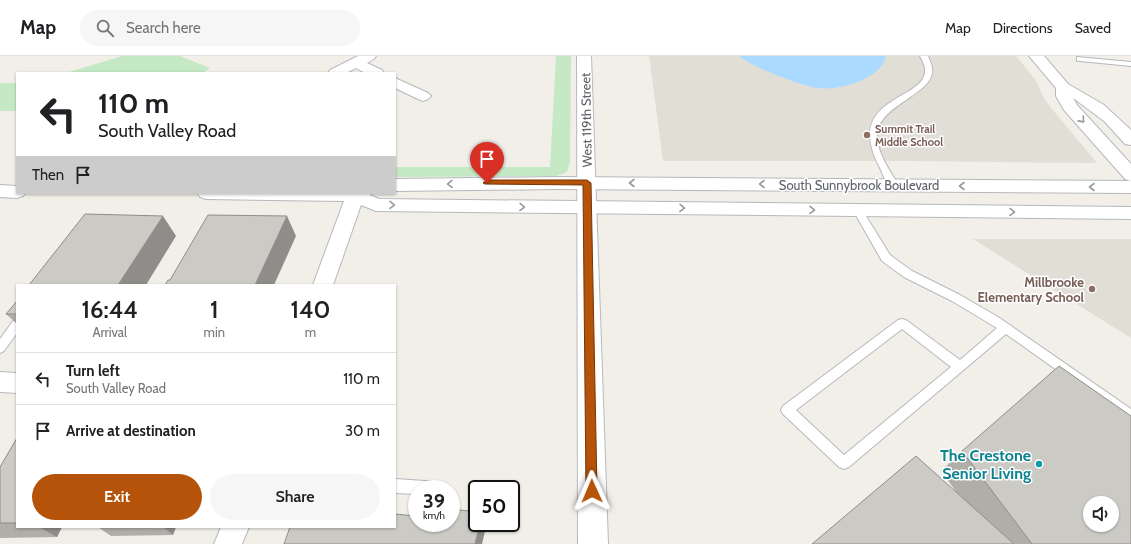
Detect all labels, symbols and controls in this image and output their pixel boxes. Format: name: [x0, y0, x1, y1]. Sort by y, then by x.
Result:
search box: [80, 10, 360, 46]
text: Map: [20, 16, 56, 39]
icon: search: [94, 17, 116, 39]
text: Search here: [126, 19, 201, 37]
text: Map: [945, 19, 971, 37]
text: Directions: [993, 19, 1053, 37]
text: Saved: [1075, 19, 1111, 37]
street label: West 119th Street: [577, 72, 595, 168]
text: 110 m: [98, 86, 169, 120]
icon: left: [32, 88, 84, 140]
one-way arrow: [1077, 115, 1084, 123]
text: South Valley Road: [98, 120, 236, 142]
place label: Summit Trail Middle School: [875, 122, 943, 149]
marker: Summit Trail Middle School: [862, 130, 872, 140]
pin: [470, 142, 504, 183]
icon: arrive: [476, 148, 498, 170]
icon: arrive: [72, 164, 94, 186]
text: Then: [32, 166, 64, 184]
street label: South Sunnybrook Boulevard: [779, 177, 939, 193]
one-way arrow: [629, 179, 635, 187]
one-way arrow: [447, 180, 453, 188]
one-way arrow: [759, 180, 765, 188]
one-way arrow: [959, 182, 965, 190]
one-way arrow: [1089, 182, 1095, 191]
one-way arrow: [389, 201, 395, 209]
one-way arrow: [519, 203, 525, 211]
one-way arrow: [679, 204, 685, 212]
one-way arrow: [809, 205, 815, 214]
one-way arrow: [1009, 208, 1015, 216]
place label: Millbrooke Elementary School: [977, 274, 1085, 305]
marker: Millbrooke Elementary School: [1087, 284, 1097, 294]
text: 16:44: [82, 295, 138, 324]
text: 1: [210, 295, 218, 324]
text: 140: [291, 295, 330, 324]
text: Arrival: [92, 324, 127, 340]
text: min: [203, 324, 225, 340]
text: m: [305, 324, 316, 340]
text: Turn left: [66, 362, 120, 380]
icon: left: [32, 368, 54, 390]
text: 110 m: [343, 370, 380, 388]
text: South Valley Road: [66, 380, 166, 396]
icon: arrive: [32, 420, 54, 442]
text: Arrive at destination: [66, 422, 196, 440]
text: 30 m: [345, 422, 380, 440]
place label: The Crestone Senior Living: [940, 446, 1031, 483]
marker: The Crestone Senior Living: [1034, 459, 1044, 469]
position arrow: [571, 470, 613, 512]
button: Exit: [32, 474, 202, 520]
button: Share: [210, 474, 380, 520]
speed limit sign: 50: [468, 480, 520, 532]
text: 39: [423, 489, 445, 513]
map controls: [1083, 496, 1119, 532]
button: sound: [1083, 496, 1119, 532]
text: km/h: [423, 509, 445, 522]

